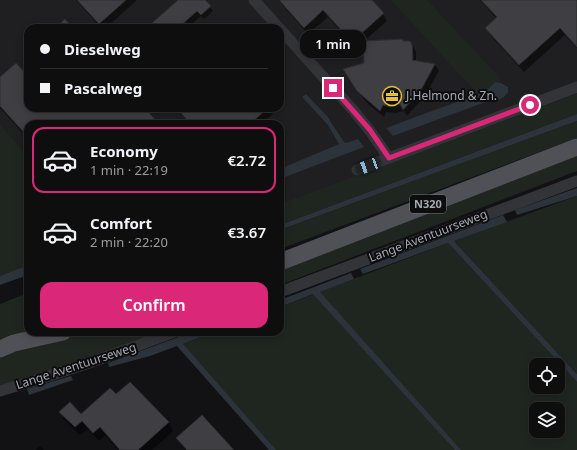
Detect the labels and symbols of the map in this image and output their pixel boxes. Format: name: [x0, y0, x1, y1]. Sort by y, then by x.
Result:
callout: 1 min: [300, 30, 366, 58]
route end: [324, 79, 342, 97]
office icon: J.Helmond & Zn.: [381, 85, 403, 107]
place label: J.Helmond & Zn.: [405, 87, 497, 104]
route start: [521, 96, 539, 114]
car: [355, 156, 381, 176]
road number: N320: [410, 195, 446, 213]
street label: Lange Aventuurseweg: [366, 205, 490, 266]
street label: Lange Aventuurseweg: [13, 338, 138, 393]

